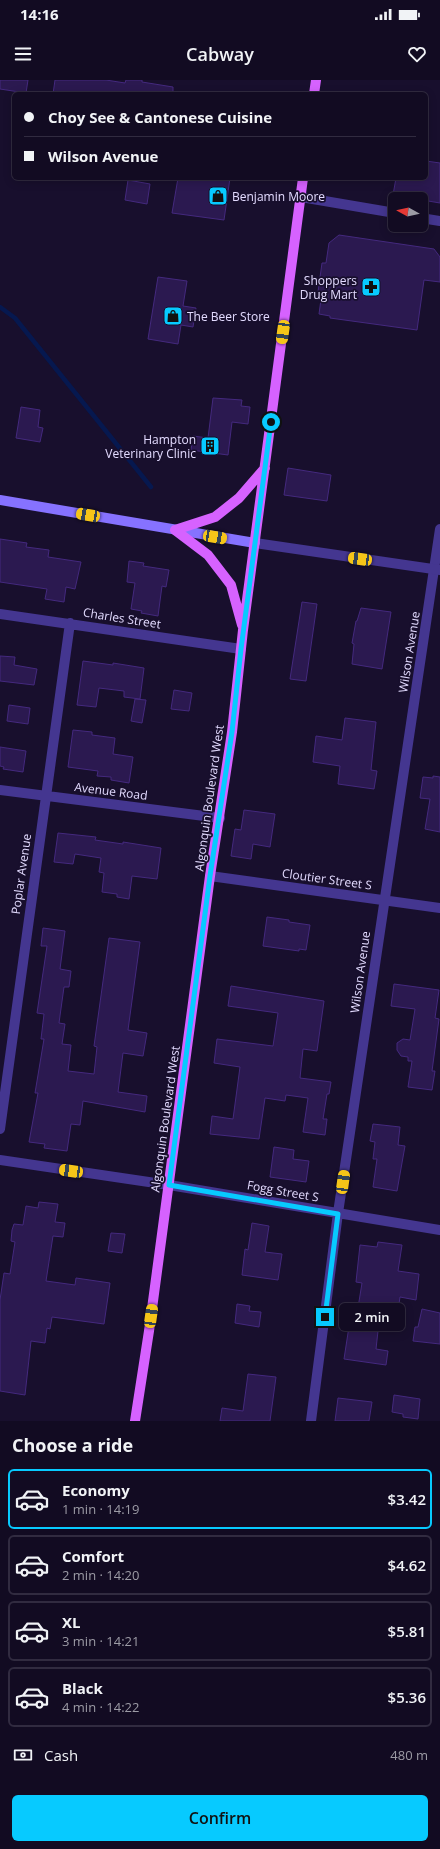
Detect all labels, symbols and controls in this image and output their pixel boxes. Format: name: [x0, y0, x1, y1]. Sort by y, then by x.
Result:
text: 14:16: [20, 4, 59, 24]
text: Cabway: [186, 42, 254, 66]
icon: menu: [12, 43, 34, 65]
icon: heart: [406, 43, 428, 65]
text: Choy See & Cantonese Cuisine: [48, 107, 272, 127]
text: Wilson Avenue: [48, 146, 158, 166]
shop icon: Benjamin Moore: [207, 185, 229, 207]
place label: Benjamin Moore: [232, 188, 325, 205]
north arrow: [388, 192, 428, 232]
map controls: [388, 192, 428, 232]
place label: Shoppers Drug Mart: [300, 272, 357, 303]
pharmacy icon: Shoppers Drug Mart: [360, 276, 382, 298]
shop icon: The Beer Store: [162, 305, 184, 327]
place label: The Beer Store: [187, 308, 270, 325]
car: [275, 319, 291, 345]
route start: [262, 413, 280, 431]
place label: Hampton Veterinary Clinic: [105, 431, 196, 462]
building icon: Hampton Veterinary Clinic: [199, 435, 221, 457]
car: [75, 507, 101, 523]
car: [202, 529, 228, 545]
car: [347, 551, 373, 567]
street label: Charles Street: [82, 603, 162, 633]
street label: Wilson Avenue: [394, 610, 424, 694]
street label: Algonquin Boulevard West: [190, 724, 228, 872]
street label: Avenue Road: [73, 778, 149, 804]
street label: Poplar Avenue: [7, 832, 35, 915]
street label: Cloutier Street S: [281, 864, 373, 894]
street label: Wilson Avenue: [346, 930, 374, 1014]
street label: Algonquin Boulevard West: [146, 1045, 184, 1193]
car: [58, 1163, 84, 1179]
car: [335, 1169, 351, 1195]
street label: Fogg Street S: [246, 1176, 320, 1206]
car: [143, 1303, 159, 1329]
callout: 2 min: [339, 1303, 405, 1331]
route end: [316, 1308, 334, 1326]
text: 2 min: [354, 1308, 390, 1326]
text: Choose a ride: [12, 1433, 133, 1457]
text: Economy: [62, 1480, 130, 1500]
icon: car: [14, 1481, 50, 1517]
text: $3.42: [388, 1489, 426, 1509]
text: 1 min · 14:19: [62, 1500, 139, 1518]
text: Comfort: [62, 1546, 124, 1566]
icon: car: [14, 1547, 50, 1583]
text: $4.62: [388, 1555, 426, 1575]
text: 2 min · 14:20: [62, 1566, 139, 1584]
text: XL: [62, 1612, 80, 1632]
icon: car: [14, 1613, 50, 1649]
text: $5.81: [388, 1621, 426, 1641]
text: 3 min · 14:21: [62, 1632, 139, 1650]
text: Black: [62, 1678, 103, 1698]
icon: car: [14, 1679, 50, 1715]
text: $5.36: [388, 1687, 426, 1707]
text: 4 min · 14:22: [62, 1698, 139, 1716]
icon: cash: [12, 1744, 34, 1766]
text: Cash: [44, 1745, 78, 1765]
text: 480 m: [390, 1746, 428, 1764]
button: Confirm: [12, 1795, 428, 1841]

